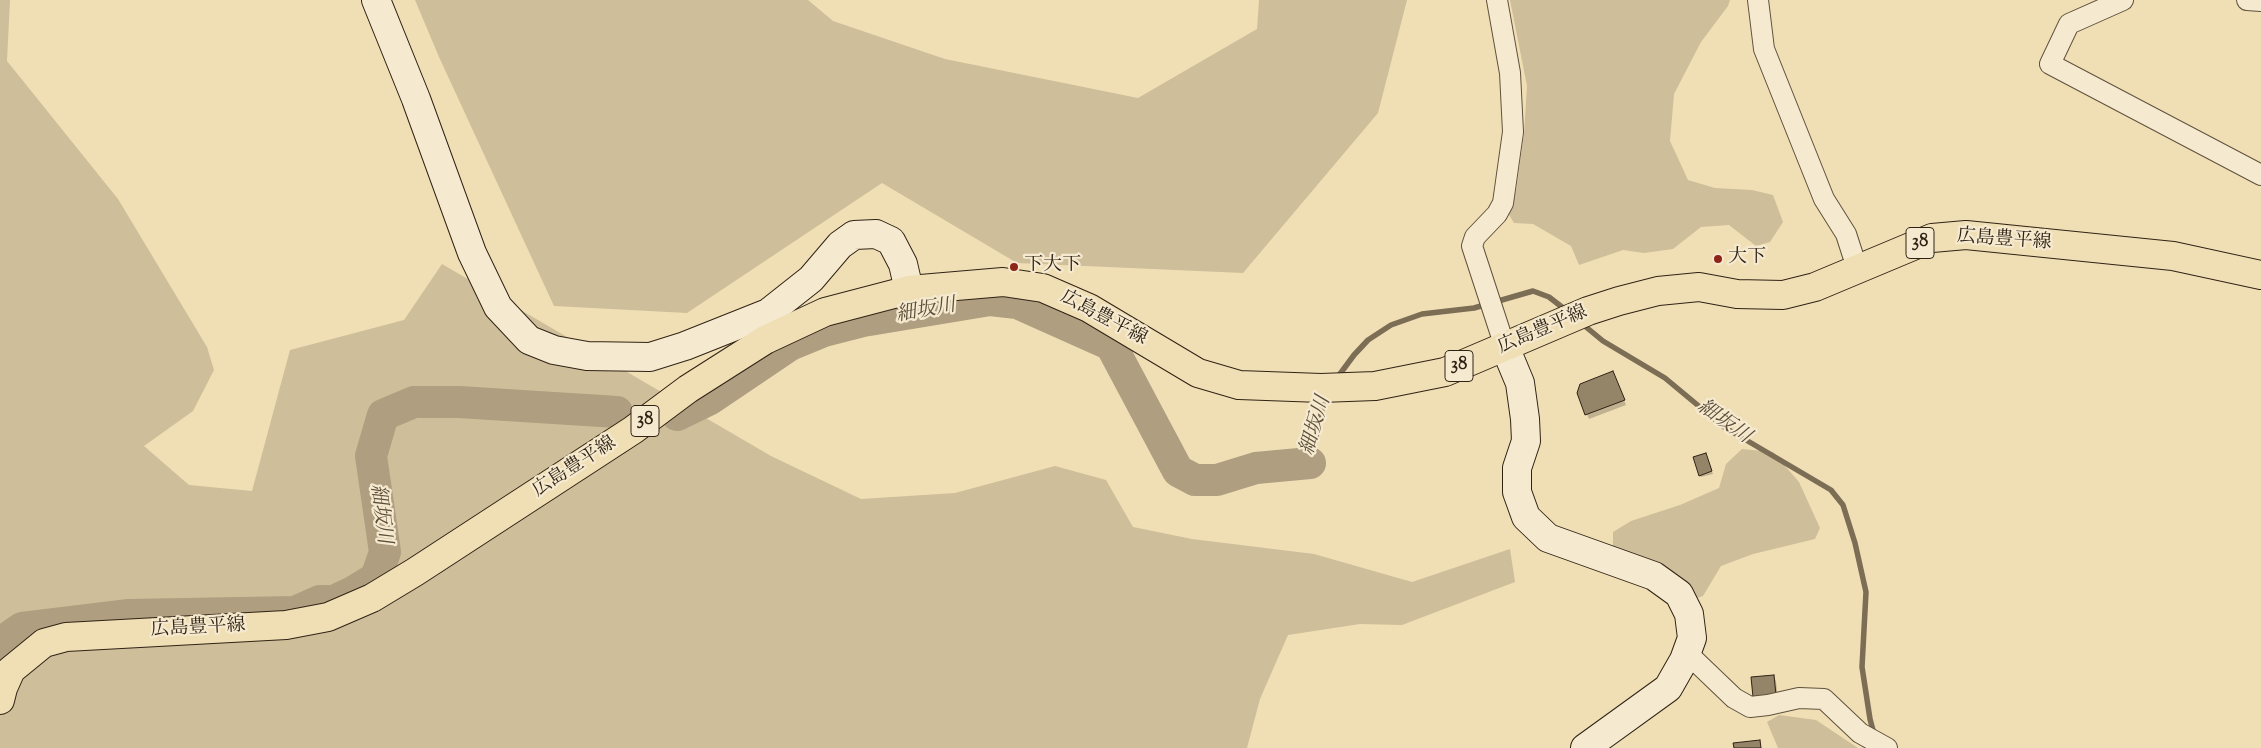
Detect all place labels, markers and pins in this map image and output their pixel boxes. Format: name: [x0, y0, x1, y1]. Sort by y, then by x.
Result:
place label: 大下: [1728, 248, 1766, 270]
marker: 大下: [1712, 253, 1724, 265]
place label: 下大下: [1024, 256, 1081, 278]
marker: 下大下: [1008, 261, 1020, 273]

